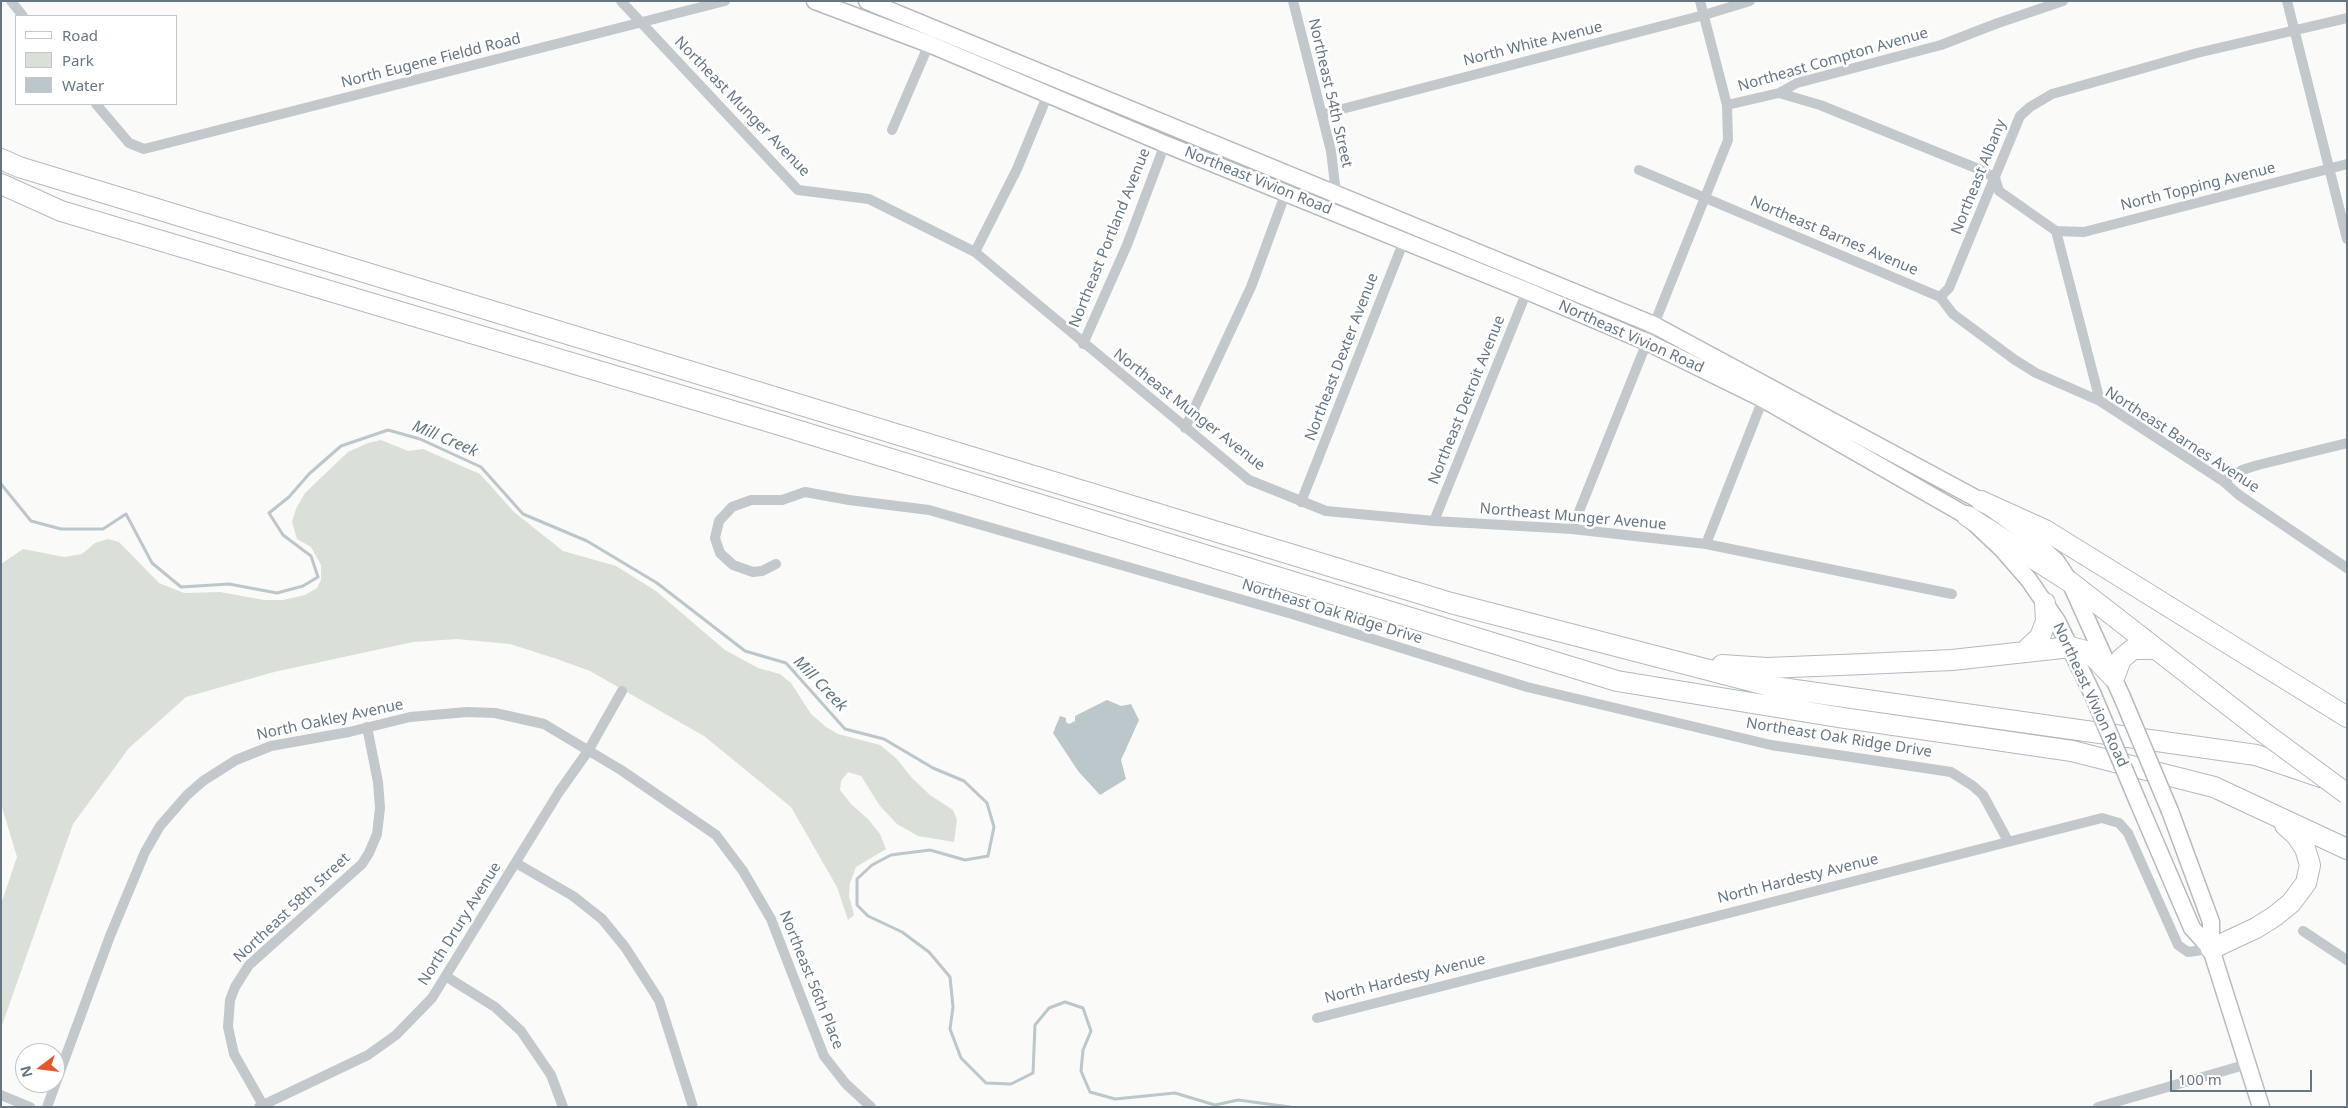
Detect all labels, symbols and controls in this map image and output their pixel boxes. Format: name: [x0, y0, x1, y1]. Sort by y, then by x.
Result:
legend: [15, 15, 178, 105]
street label: Northeast 54th Street: [1304, 17, 1356, 169]
street label: North White Avenue: [1462, 18, 1604, 70]
street label: Northeast Compton Avenue: [1736, 24, 1930, 96]
text: Road: [62, 25, 98, 45]
street label: North Eugene Fieldd Road: [339, 30, 523, 92]
street label: Northeast Munger Avenue: [670, 33, 814, 181]
text: Park: [62, 50, 94, 70]
text: Water: [62, 75, 104, 95]
street label: Northeast Albany: [1948, 117, 2010, 237]
street label: Northeast Vivion Road: [1182, 143, 1334, 219]
street label: Northeast Portland Avenue: [1066, 146, 1154, 330]
street label: North Topping Avenue: [2119, 159, 2277, 215]
street label: Northeast Barnes Avenue: [1747, 192, 1921, 280]
street label: Northeast Dexter Avenue: [1302, 270, 1382, 444]
street label: Northeast Vivion Road: [1555, 297, 1707, 377]
street label: Northeast Detroit Avenue: [1425, 313, 1509, 487]
street label: Northeast Munger Avenue: [1110, 345, 1268, 475]
street label: Northeast Barnes Avenue: [2101, 383, 2263, 497]
water label: Mill Creek: [409, 417, 481, 461]
street label: Northeast Munger Avenue: [1479, 500, 1667, 534]
street label: Northeast Oak Ridge Drive: [1240, 576, 1424, 648]
street label: Northeast Vivion Road: [2049, 620, 2131, 770]
water label: Mill Creek: [789, 652, 851, 716]
street label: North Oakley Avenue: [255, 696, 405, 744]
street label: Northeast Oak Ridge Drive: [1745, 714, 1933, 762]
street label: Northeast 58th Street: [230, 849, 354, 967]
street label: North Hardesty Avenue: [1716, 850, 1880, 908]
street label: North Drury Avenue: [415, 859, 505, 989]
street label: Northeast 56th Place: [775, 908, 847, 1052]
street label: North Hardesty Avenue: [1323, 950, 1487, 1008]
north arrow: [15, 1043, 65, 1093]
scale bar: [2173, 1060, 2316, 1092]
text: N: [15, 1064, 37, 1080]
text: 100 m: [2178, 1069, 2222, 1089]

